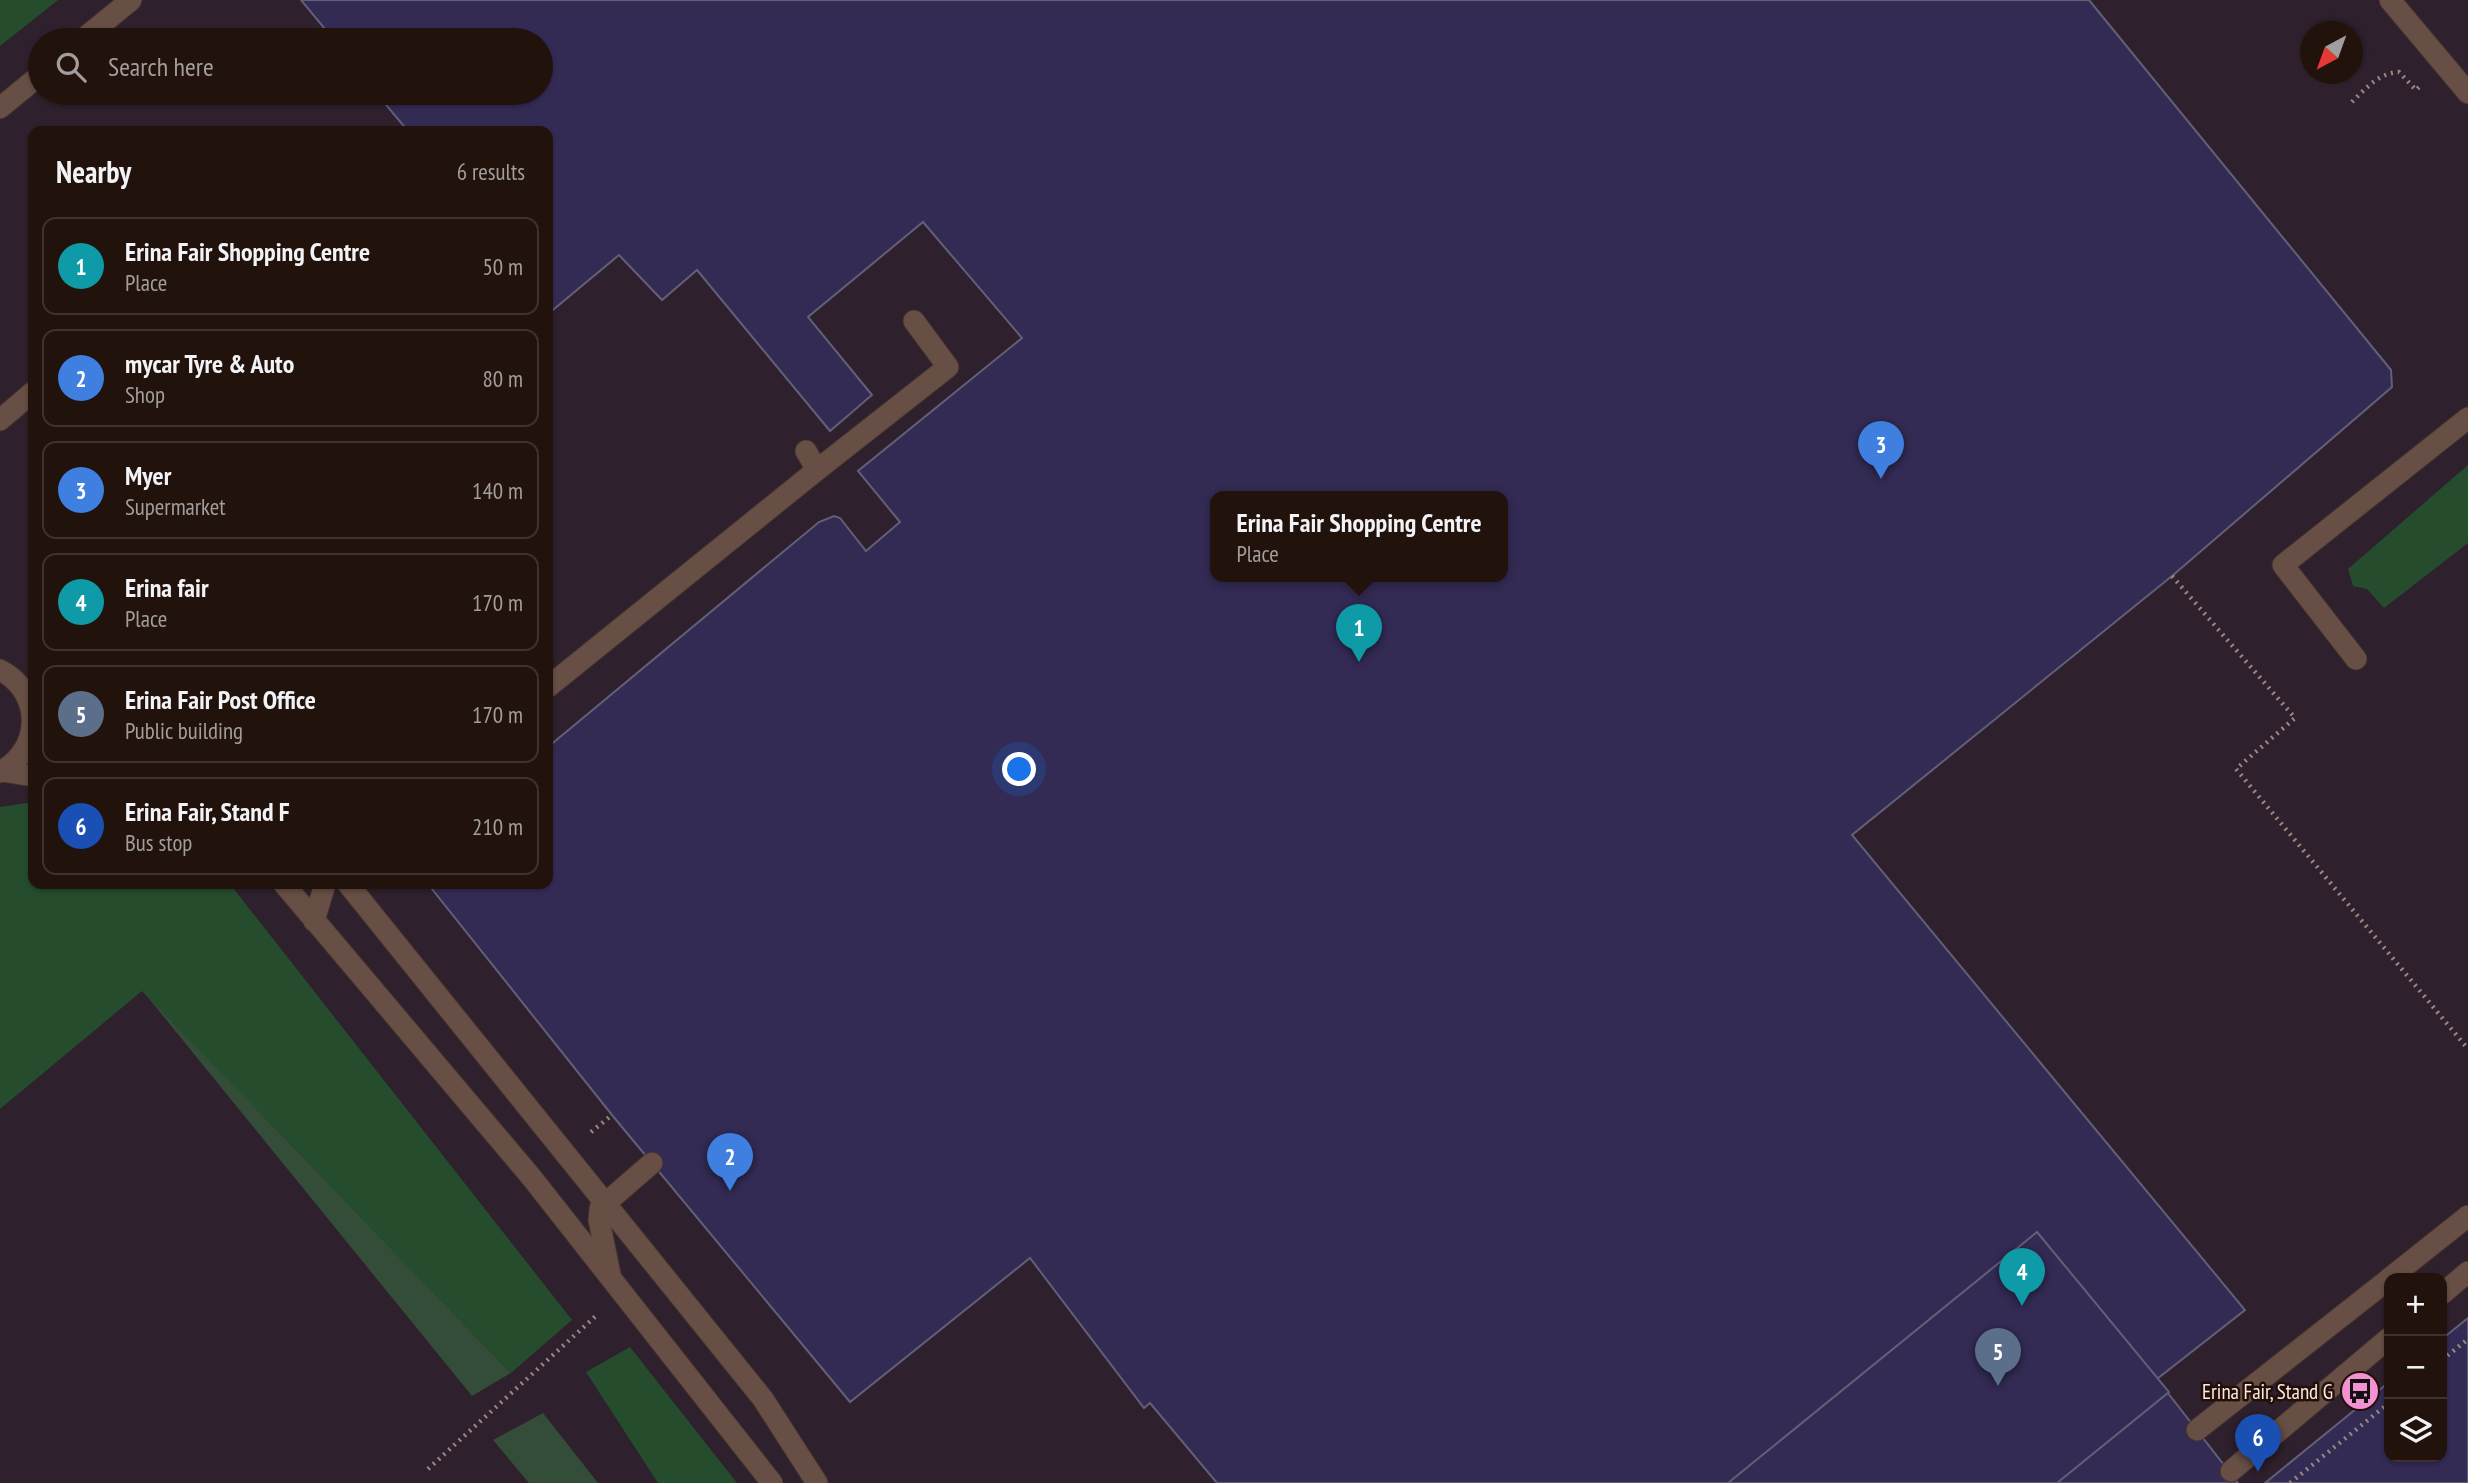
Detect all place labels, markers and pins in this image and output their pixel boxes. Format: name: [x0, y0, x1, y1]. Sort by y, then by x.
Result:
pin: 3: [1858, 421, 1904, 479]
pin: 1: [1336, 604, 1382, 662]
pin: 2: [707, 1133, 753, 1191]
pin: 4: [1999, 1248, 2045, 1306]
pin: 5: [1975, 1328, 2021, 1386]
bus stop icon: Erina Fair, Stand G: [2339, 1370, 2381, 1412]
place label: Erina Fair, Stand G: [2202, 1378, 2333, 1405]
pin: 6: [2235, 1414, 2281, 1472]

